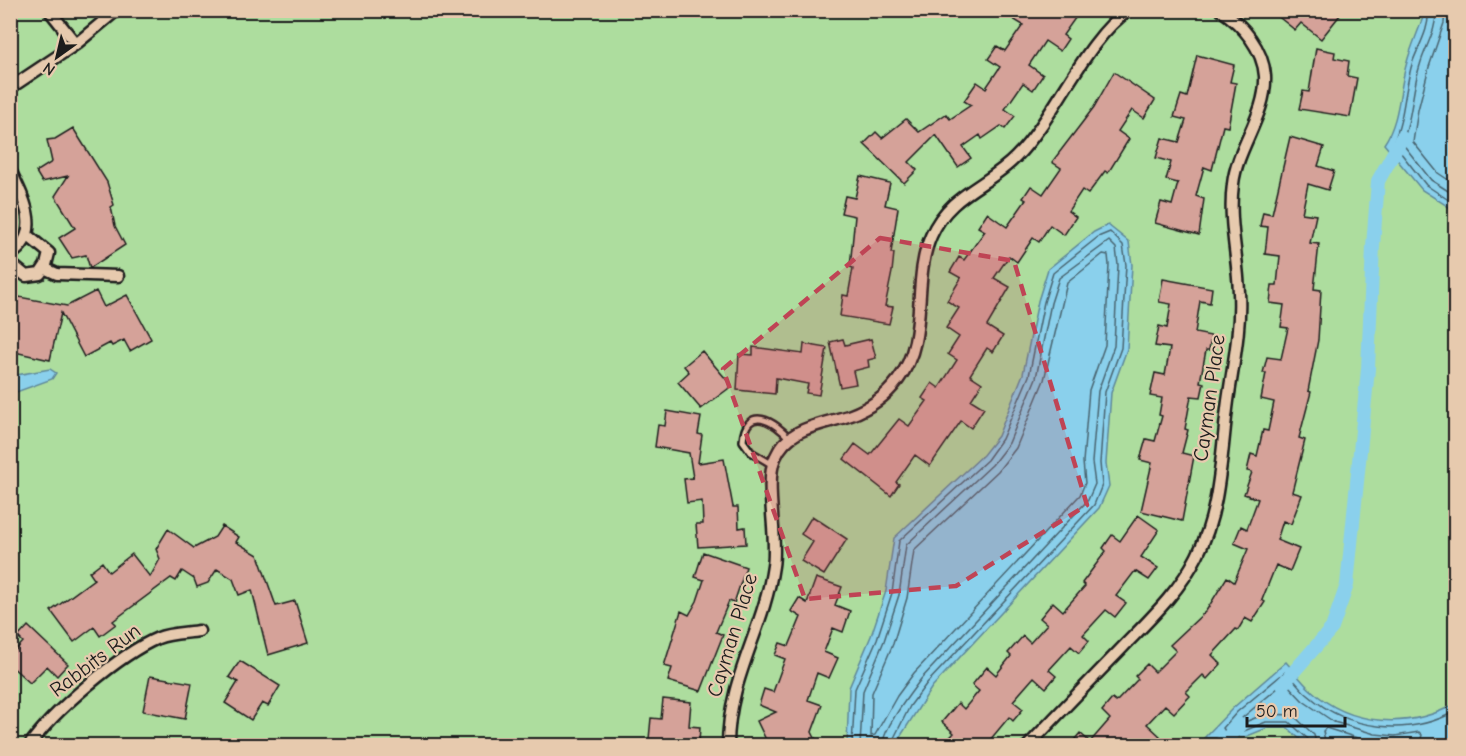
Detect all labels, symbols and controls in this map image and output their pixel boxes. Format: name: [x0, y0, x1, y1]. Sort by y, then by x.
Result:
north arrow: [27, 27, 87, 87]
text: N: [40, 58, 59, 79]
street label: Cayman Place: [1188, 333, 1230, 463]
street label: Cayman Place: [702, 570, 762, 700]
street label: Rabbits Run: [45, 618, 145, 702]
scale bar: [1247, 690, 1344, 728]
text: 50 m: [1256, 701, 1298, 722]

